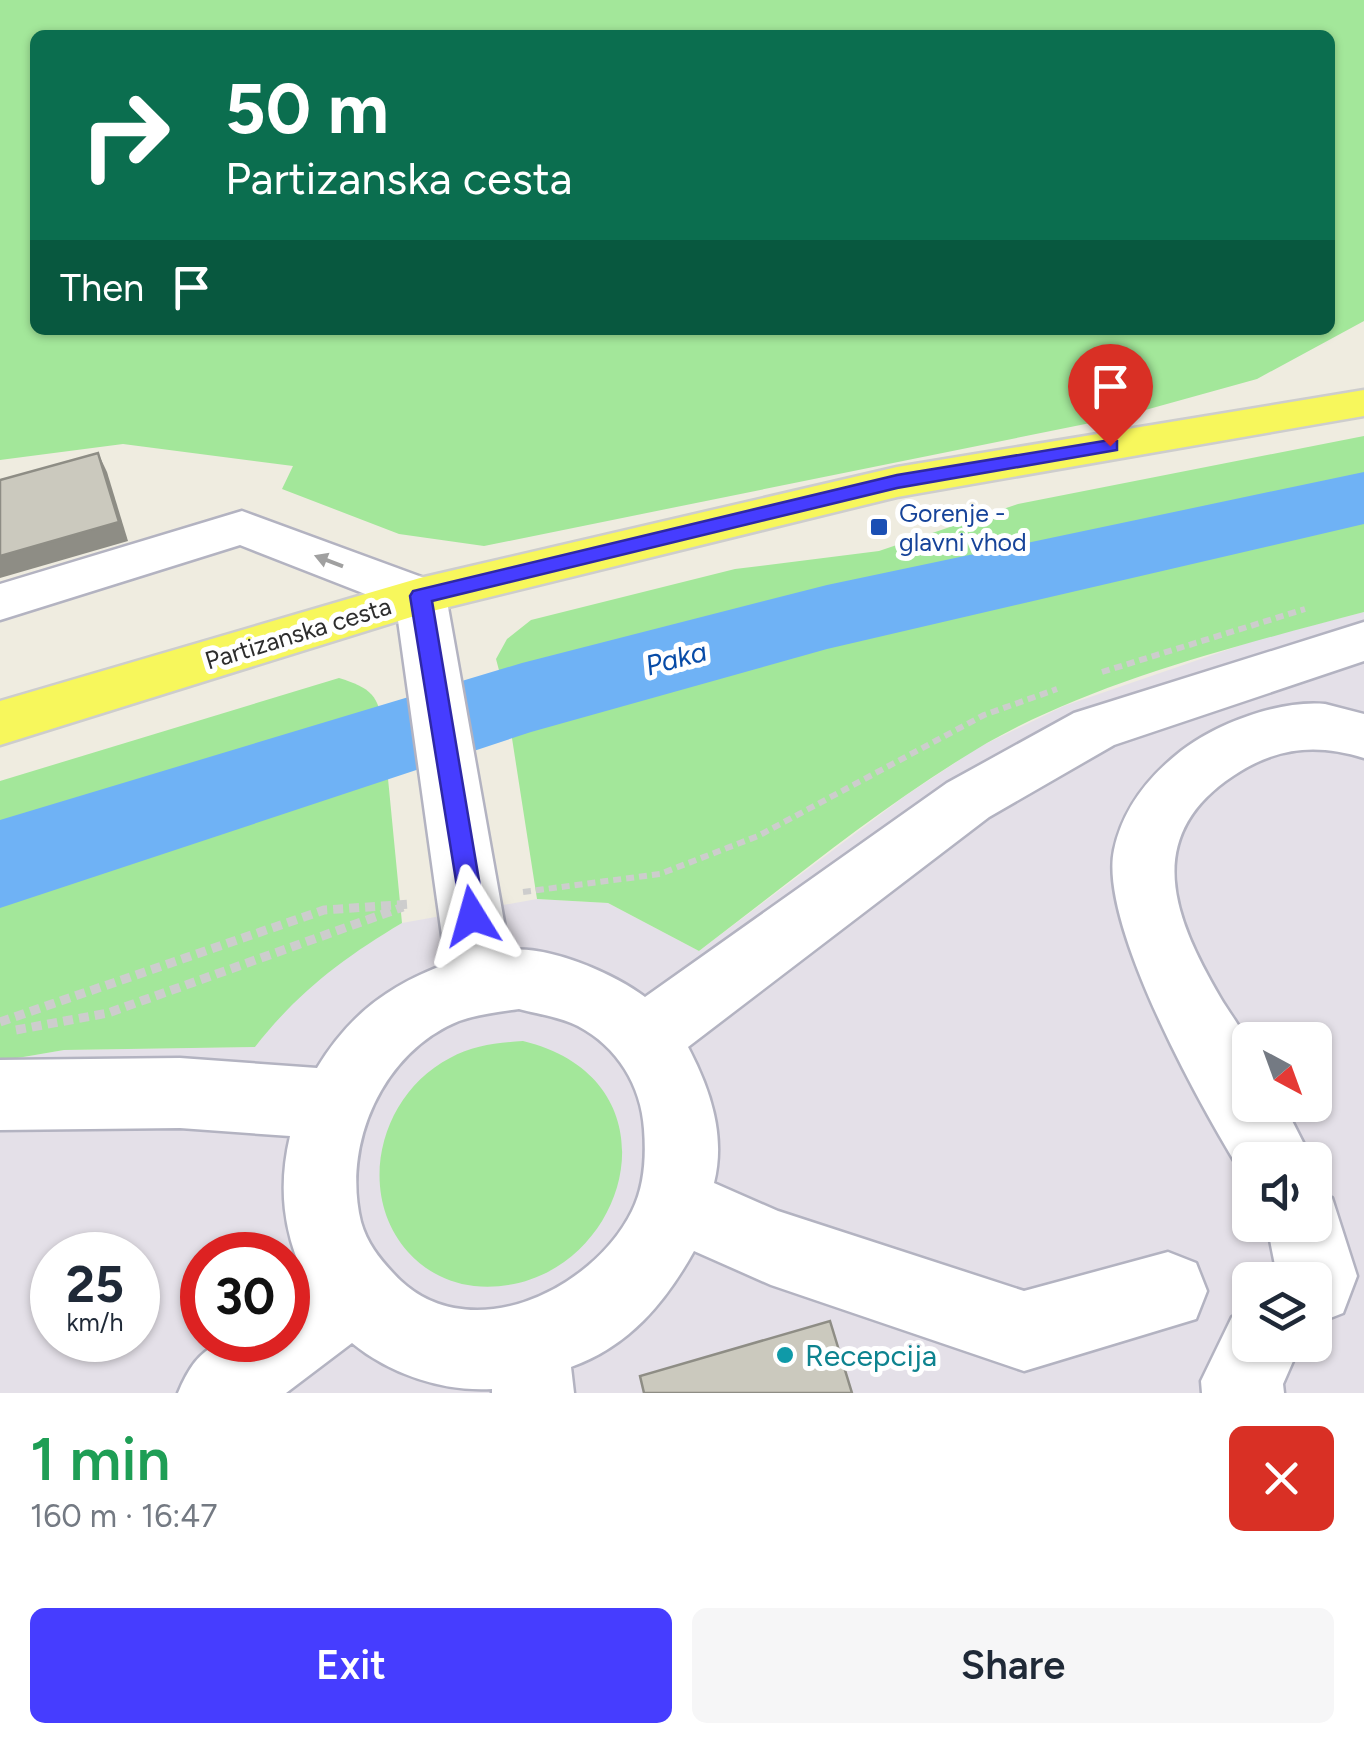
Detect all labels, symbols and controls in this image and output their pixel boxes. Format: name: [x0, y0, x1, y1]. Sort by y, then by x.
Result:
text: 50 m: [225, 66, 389, 151]
icon: right: [60, 70, 190, 200]
text: Partizanska cesta: [225, 151, 572, 205]
icon: arrive: [164, 260, 219, 315]
text: Then: [60, 265, 144, 311]
pin: [1068, 344, 1153, 447]
icon: arrive: [1083, 359, 1138, 414]
place label: Gorenje - glavni vhod: [899, 498, 1027, 557]
marker: Gorenje - glavni vhod: [868, 516, 890, 538]
one-way arrow: [314, 553, 344, 569]
street label: Partizanska cesta: [201, 590, 395, 676]
water label: Paka: [642, 634, 710, 682]
position arrow: [420, 864, 524, 968]
north arrow: [1232, 1022, 1332, 1122]
map controls: [1232, 1022, 1332, 1362]
button: sound: [1232, 1142, 1332, 1242]
speed limit sign: 30: [180, 1232, 310, 1362]
text: 25: [66, 1254, 124, 1315]
button: layers: [1232, 1262, 1332, 1362]
text: km/h: [66, 1307, 124, 1337]
place label: Recepcija: [805, 1337, 937, 1374]
marker: Recepcija: [774, 1344, 796, 1366]
text: 1 min: [30, 1423, 170, 1495]
button: close: [1229, 1426, 1334, 1531]
text: 160 m · 16:47: [30, 1497, 217, 1535]
button: Exit: [30, 1608, 672, 1723]
button: Share: [692, 1608, 1334, 1723]

